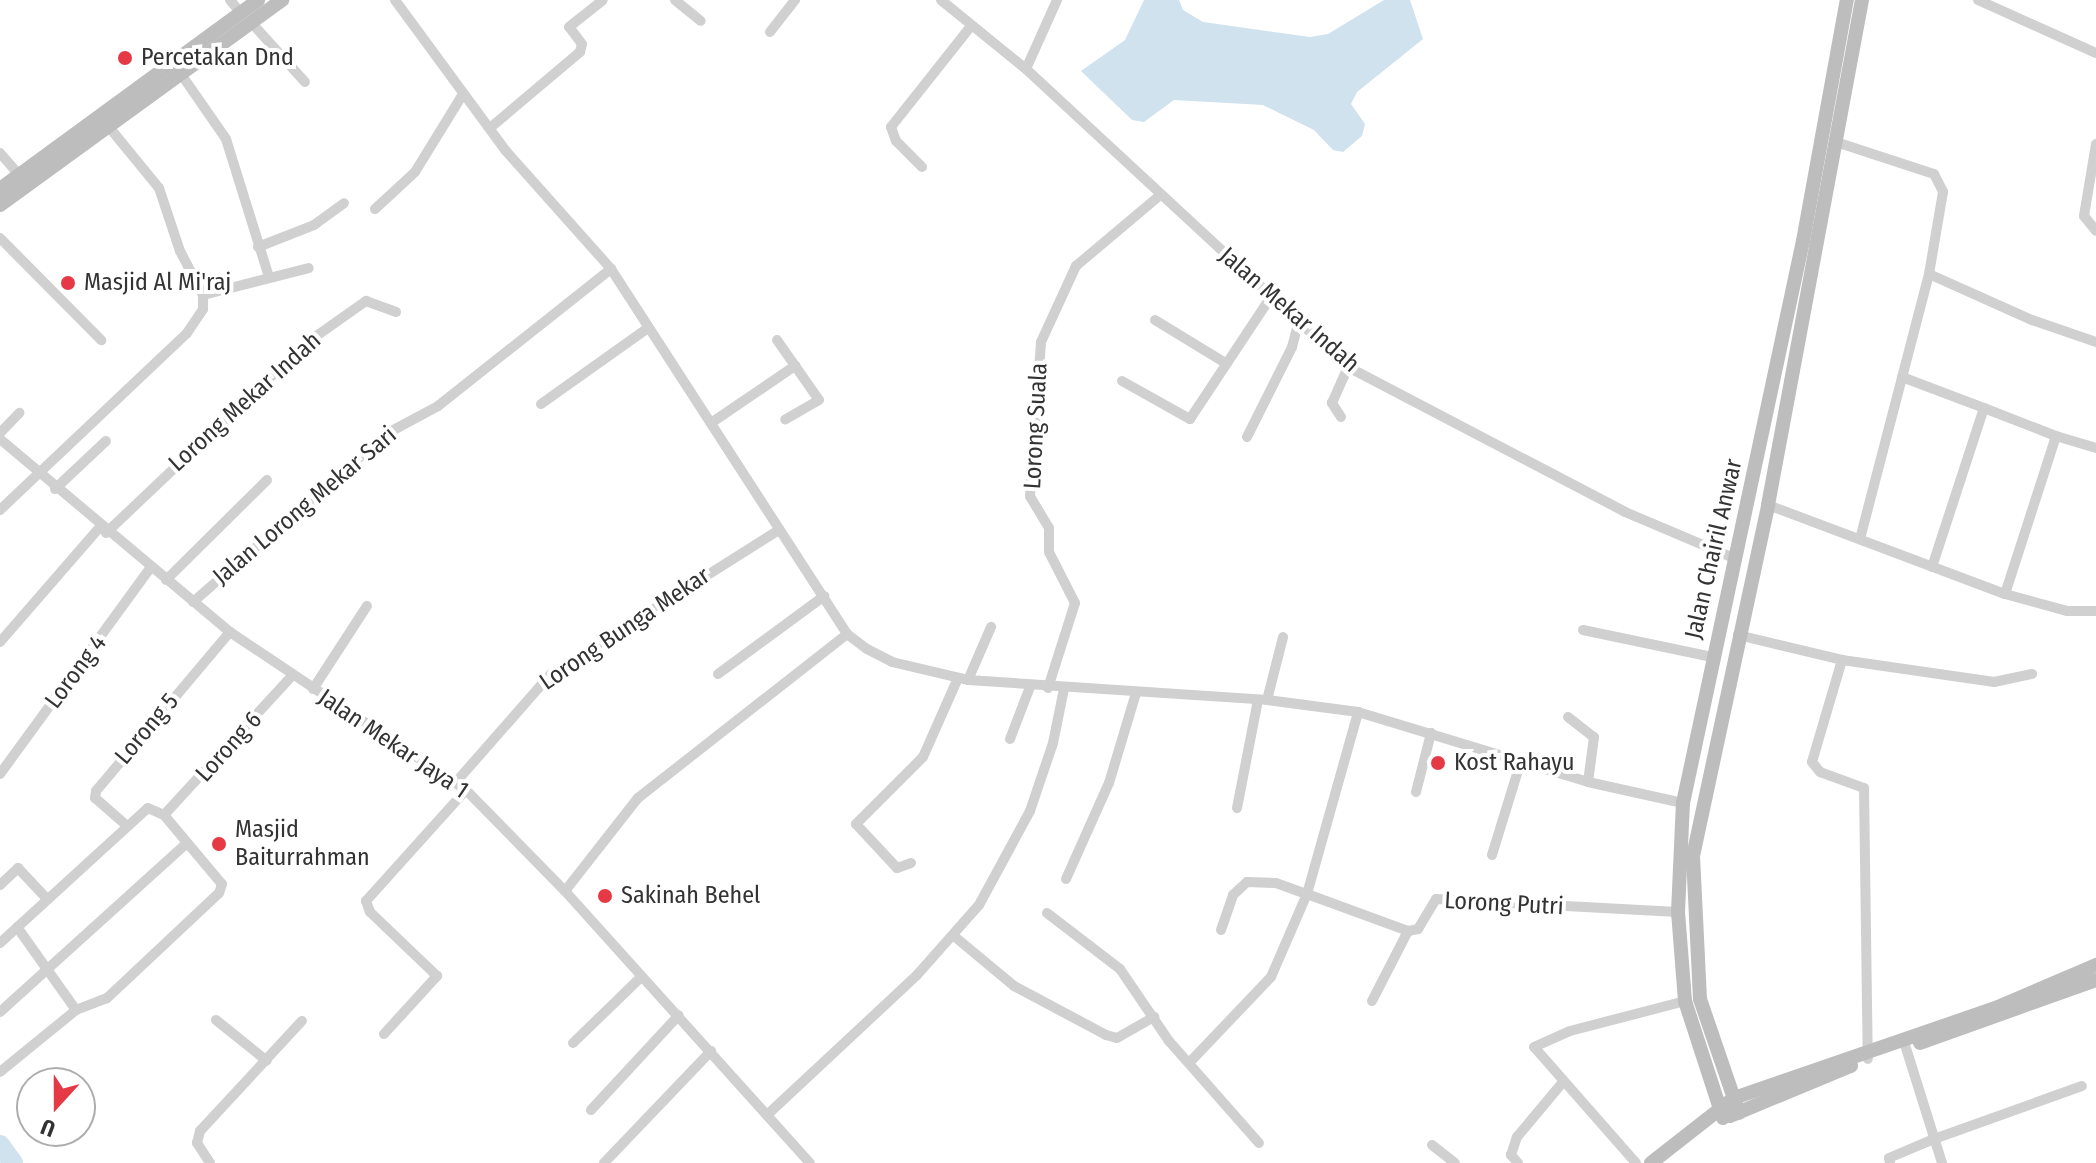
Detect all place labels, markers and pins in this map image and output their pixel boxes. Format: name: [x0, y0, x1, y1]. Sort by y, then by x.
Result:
place label: Percetakan Dnd: [141, 44, 294, 72]
marker: Percetakan Dnd: [116, 49, 134, 67]
place label: Masjid Al Mi'raj: [84, 269, 231, 297]
marker: Masjid Al Mi'raj: [59, 274, 77, 292]
place label: Kost Rahayu: [1454, 749, 1575, 777]
marker: Kost Rahayu: [1429, 754, 1447, 772]
place label: Masjid Baiturrahman: [235, 816, 370, 872]
marker: Masjid Baiturrahman: [210, 835, 228, 853]
place label: Sakinah Behel: [621, 882, 760, 910]
marker: Sakinah Behel: [596, 887, 614, 905]

